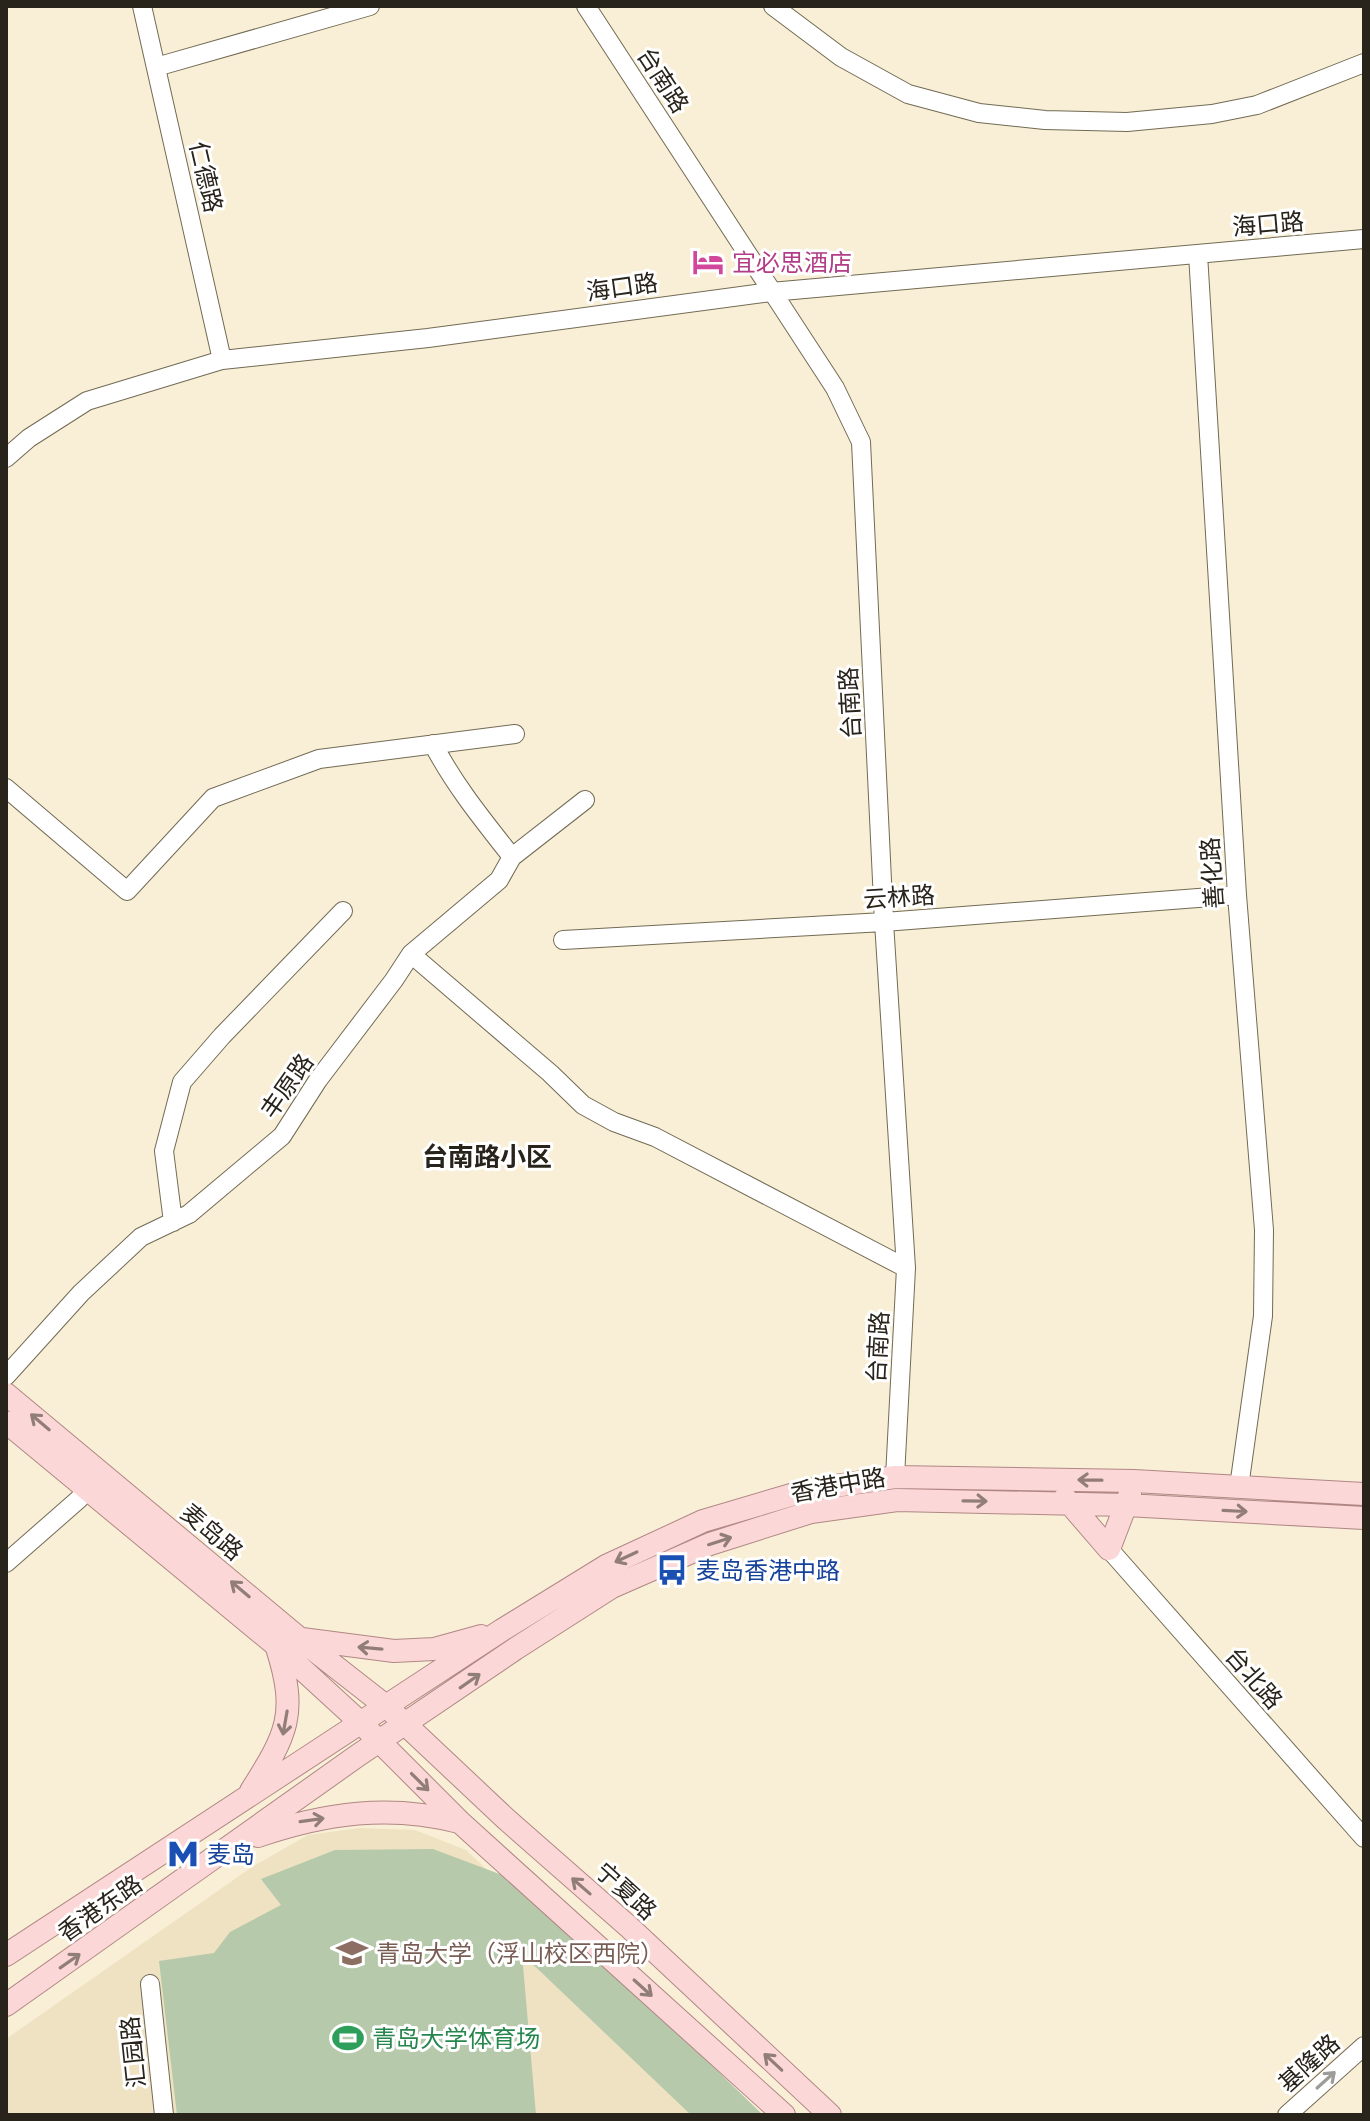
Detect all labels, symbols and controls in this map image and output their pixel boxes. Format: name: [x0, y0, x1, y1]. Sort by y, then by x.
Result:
street label: 台南路: [630, 41, 696, 119]
street label: 仁德路: [183, 138, 229, 216]
street label: 海口路: [1231, 205, 1305, 243]
hotel icon: 宜必思酒店: [691, 245, 725, 279]
place label: 宜必思酒店: [732, 247, 852, 278]
street label: 海口路: [584, 267, 660, 307]
street label: 台南路: [833, 666, 867, 740]
street label: 善化路: [1194, 836, 1230, 910]
street label: 云林路: [862, 879, 936, 915]
street label: 丰原路: [254, 1048, 320, 1124]
district label: 台南路小区: [422, 1140, 552, 1173]
street label: 台南路: [861, 1310, 895, 1384]
one-way arrow: [31, 1413, 51, 1431]
street label: 香港中路: [788, 1461, 888, 1509]
one-way arrow: [1077, 1473, 1104, 1488]
one-way arrow: [961, 1494, 988, 1509]
street label: 麦岛路: [174, 1497, 250, 1567]
one-way arrow: [1221, 1504, 1248, 1519]
one-way arrow: [707, 1533, 733, 1548]
one-way arrow: [615, 1550, 639, 1565]
bus stop icon: 麦岛香港中路: [655, 1553, 689, 1587]
place label: 麦岛香港中路: [696, 1555, 840, 1586]
one-way arrow: [230, 1580, 251, 1598]
one-way arrow: [357, 1641, 384, 1656]
street label: 台北路: [1219, 1641, 1289, 1715]
one-way arrow: [459, 1672, 480, 1689]
one-way arrow: [276, 1709, 291, 1735]
one-way arrow: [411, 1772, 430, 1792]
one-way arrow: [299, 1812, 324, 1827]
metro station icon: 麦岛: [166, 1837, 200, 1871]
place label: 麦岛: [207, 1839, 255, 1870]
street label: 宁夏路: [589, 1855, 663, 1927]
street label: 香港东路: [52, 1868, 148, 1948]
one-way arrow: [572, 1877, 592, 1895]
school or university icon: 青岛大学（浮山校区西院）: [335, 1936, 369, 1970]
place label: 青岛大学（浮山校区西院）: [376, 1938, 664, 1969]
one-way arrow: [59, 1953, 81, 1969]
one-way arrow: [633, 1978, 653, 1996]
street label: 汇园路: [114, 2015, 152, 2089]
sports icon: 青岛大学体育场: [331, 2021, 365, 2055]
place label: 青岛大学体育场: [372, 2023, 540, 2054]
street label: 基隆路: [1272, 2027, 1346, 2099]
one-way arrow: [763, 2053, 783, 2071]
one-way arrow: [1315, 2072, 1335, 2090]

